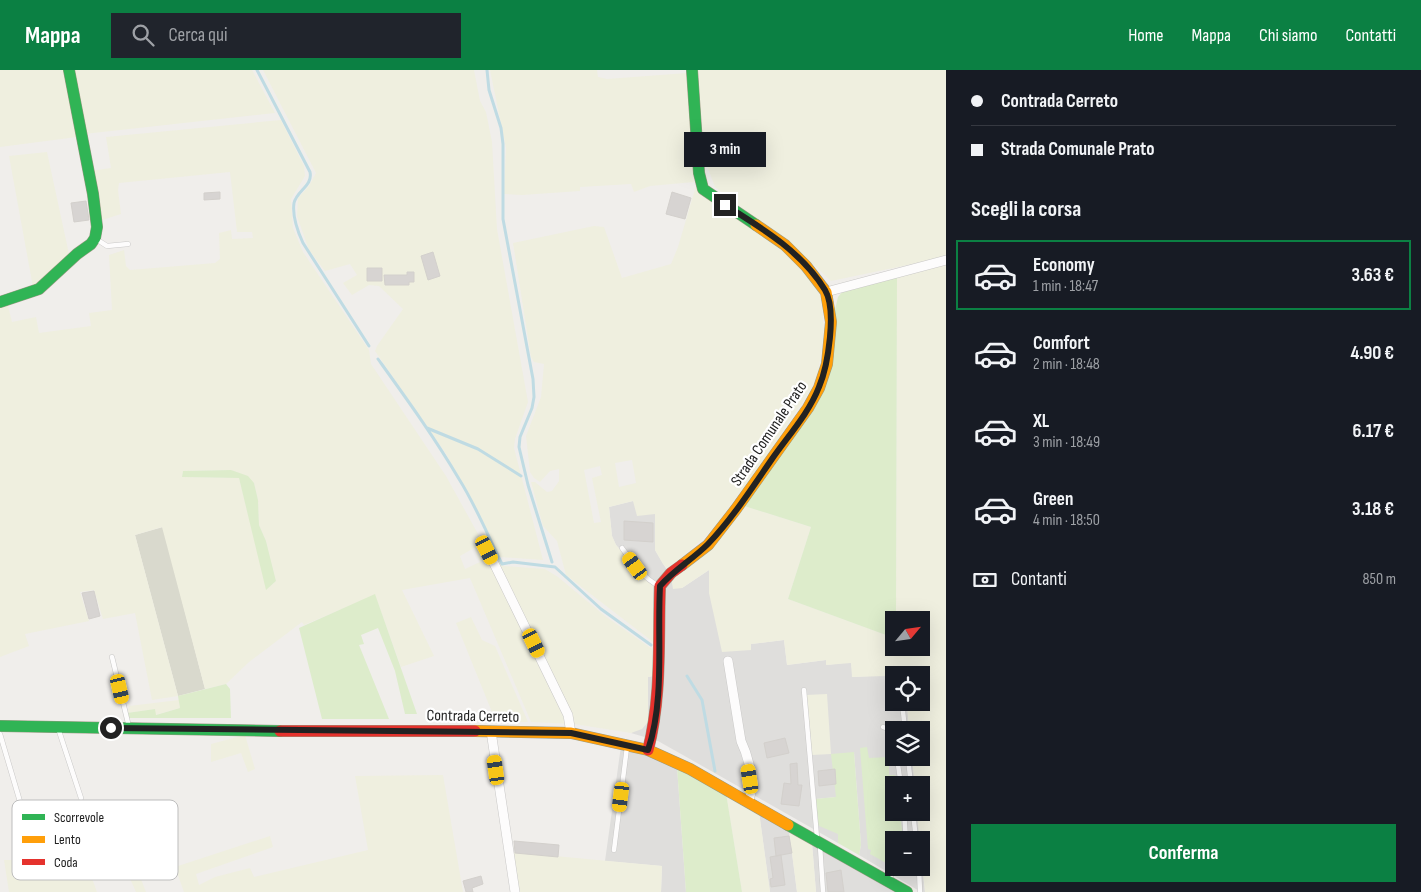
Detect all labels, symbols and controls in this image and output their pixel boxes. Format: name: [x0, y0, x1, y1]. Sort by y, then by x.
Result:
search box: [111, 13, 461, 58]
text: Mappa: [25, 21, 81, 50]
icon: search: [129, 21, 157, 49]
text: Cerca qui: [169, 24, 227, 47]
text: Home: [1128, 25, 1164, 46]
text: Mappa: [1192, 25, 1231, 46]
text: Chi siamo: [1259, 25, 1317, 46]
text: Contatti: [1345, 25, 1396, 46]
text: Contrada Cerreto: [1001, 90, 1118, 113]
callout: 3 min: [684, 132, 766, 168]
text: Strada Comunale Prato: [1001, 138, 1155, 161]
text: 3 min: [710, 140, 740, 159]
route end: [714, 194, 736, 216]
text: Scegli la corsa: [971, 196, 1081, 223]
icon: car: [973, 253, 1018, 298]
text: Economy: [1033, 254, 1095, 277]
text: 3.63 €: [1351, 264, 1394, 287]
text: 1 min · 18:47: [1033, 277, 1098, 296]
icon: car: [973, 331, 1018, 376]
text: Comfort: [1033, 332, 1090, 355]
text: 4.90 €: [1350, 342, 1394, 365]
text: 2 min · 18:48: [1033, 355, 1100, 374]
street label: Strada Comunale Prato: [727, 378, 811, 490]
icon: car: [973, 409, 1018, 454]
text: XL: [1033, 410, 1049, 433]
text: 6.17 €: [1353, 420, 1394, 443]
text: 3 min · 18:49: [1033, 433, 1100, 452]
icon: car: [973, 487, 1018, 532]
text: Green: [1033, 488, 1073, 511]
text: 3.18 €: [1352, 498, 1394, 521]
text: 4 min · 18:50: [1033, 511, 1100, 530]
car: [473, 533, 500, 567]
car: [620, 549, 649, 583]
icon: cash: [971, 566, 999, 594]
text: Contanti: [1011, 568, 1067, 591]
text: 850 m: [1363, 570, 1396, 589]
north arrow: [885, 611, 930, 656]
map controls: [885, 611, 930, 876]
car: [520, 626, 547, 660]
button: locate: [885, 666, 930, 711]
car: [109, 673, 130, 705]
street label: Contrada Cerreto: [426, 706, 519, 727]
route start: [100, 717, 122, 739]
button: layers: [885, 721, 930, 766]
car: [486, 754, 505, 786]
car: [740, 763, 759, 795]
button: +: [885, 776, 930, 821]
car: [611, 781, 630, 813]
legend: [12, 800, 178, 880]
text: Scorrevole: [54, 809, 104, 826]
button: Conferma: [971, 824, 1396, 882]
text: Lento: [54, 831, 81, 848]
button: −: [885, 831, 930, 876]
text: Coda: [54, 854, 78, 871]

